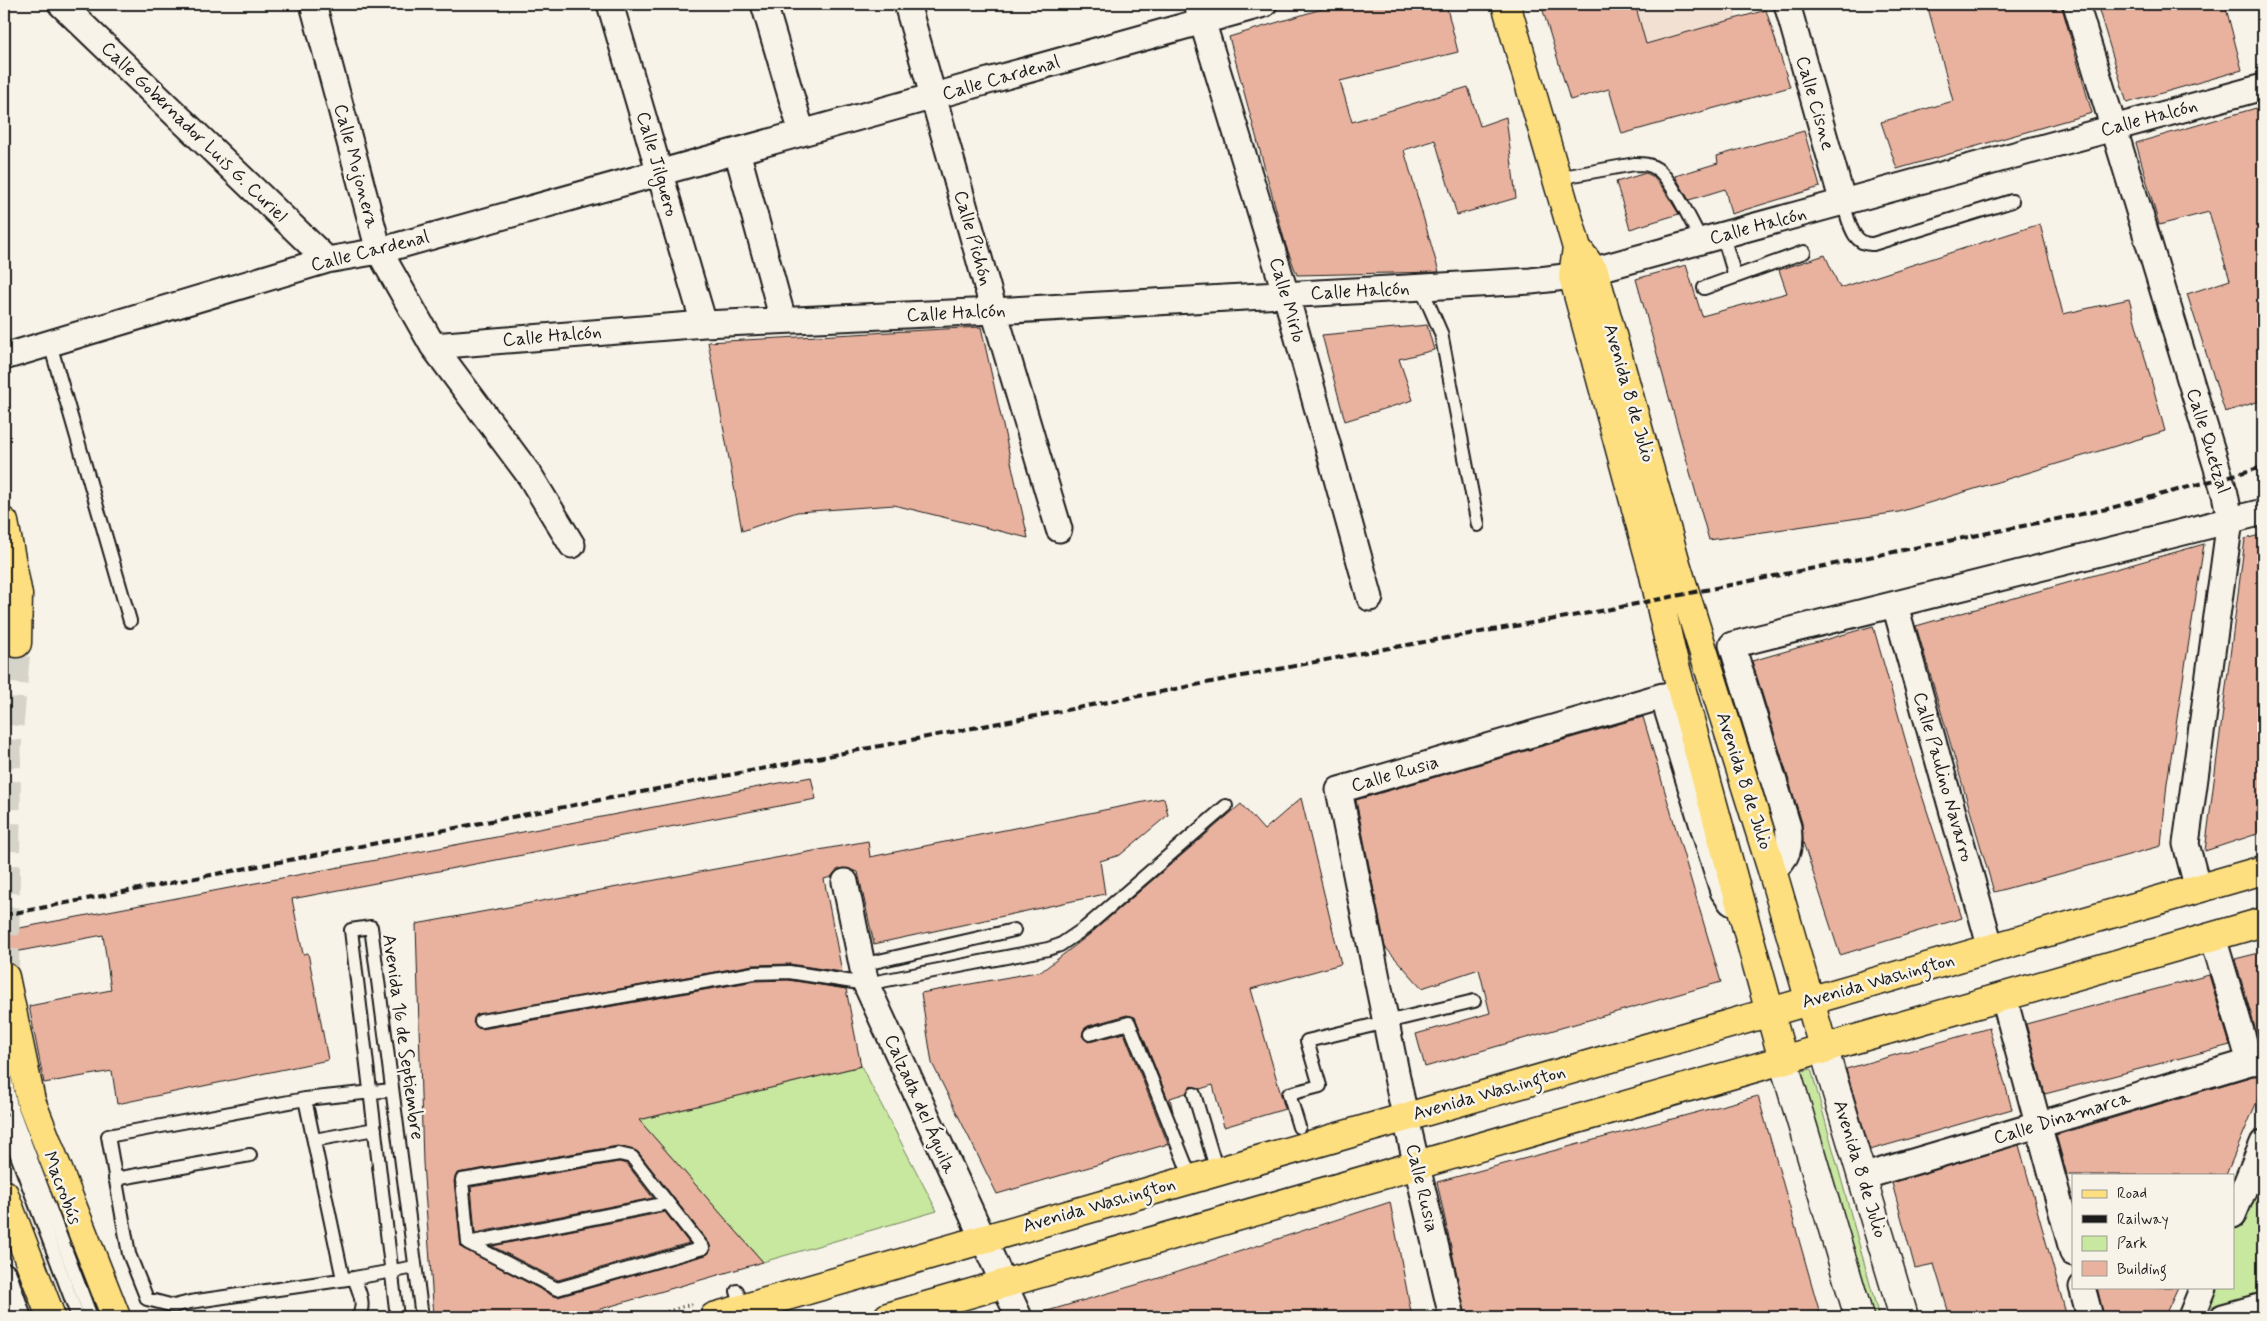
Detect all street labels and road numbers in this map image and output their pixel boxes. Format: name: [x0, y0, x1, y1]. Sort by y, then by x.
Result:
street label: Calle Gobernador Luis G. Curiel: [95, 36, 293, 228]
street label: Calle Cardenal: [939, 49, 1063, 107]
street label: Calle Cisne: [1790, 53, 1840, 153]
street label: Calle Halcón: [2098, 93, 2200, 143]
street label: Calle Mojonera: [326, 101, 385, 232]
street label: Calle Jilguero: [628, 109, 684, 220]
street label: Calle Pichón: [947, 187, 999, 289]
street label: Calle Halcón: [1707, 201, 1809, 251]
street label: Calle Cardenal: [308, 224, 432, 278]
street label: Calle Mirlo: [1263, 255, 1311, 345]
street label: Calle Halcón: [1310, 276, 1410, 306]
street label: Calle Halcón: [906, 298, 1006, 328]
street label: Calle Halcón: [501, 319, 603, 353]
street label: Avenida 8 de Julio: [1597, 321, 1661, 465]
street label: Calle Quetzal: [2180, 385, 2236, 497]
street label: Calle Paulino Navarro: [1907, 689, 1979, 865]
street label: Avenida 8 de Julio: [1710, 709, 1778, 853]
street label: Calle Rusia: [1348, 750, 1442, 798]
street label: Avenida 16 de Septiembre: [376, 933, 430, 1141]
street label: Avenida Washington: [1799, 947, 1958, 1018]
street label: Calzada del Águila: [877, 1030, 963, 1179]
street label: Avenida Washington: [1410, 1059, 1569, 1130]
street label: Calle Dinamarca: [1990, 1085, 2134, 1151]
street label: Avenida 8 de Julio: [1827, 1097, 1893, 1241]
street label: Calle Rusia: [1400, 1141, 1444, 1235]
street label: Macrobús: [37, 1148, 88, 1229]
street label: Avenida Washington: [1020, 1171, 1179, 1242]

